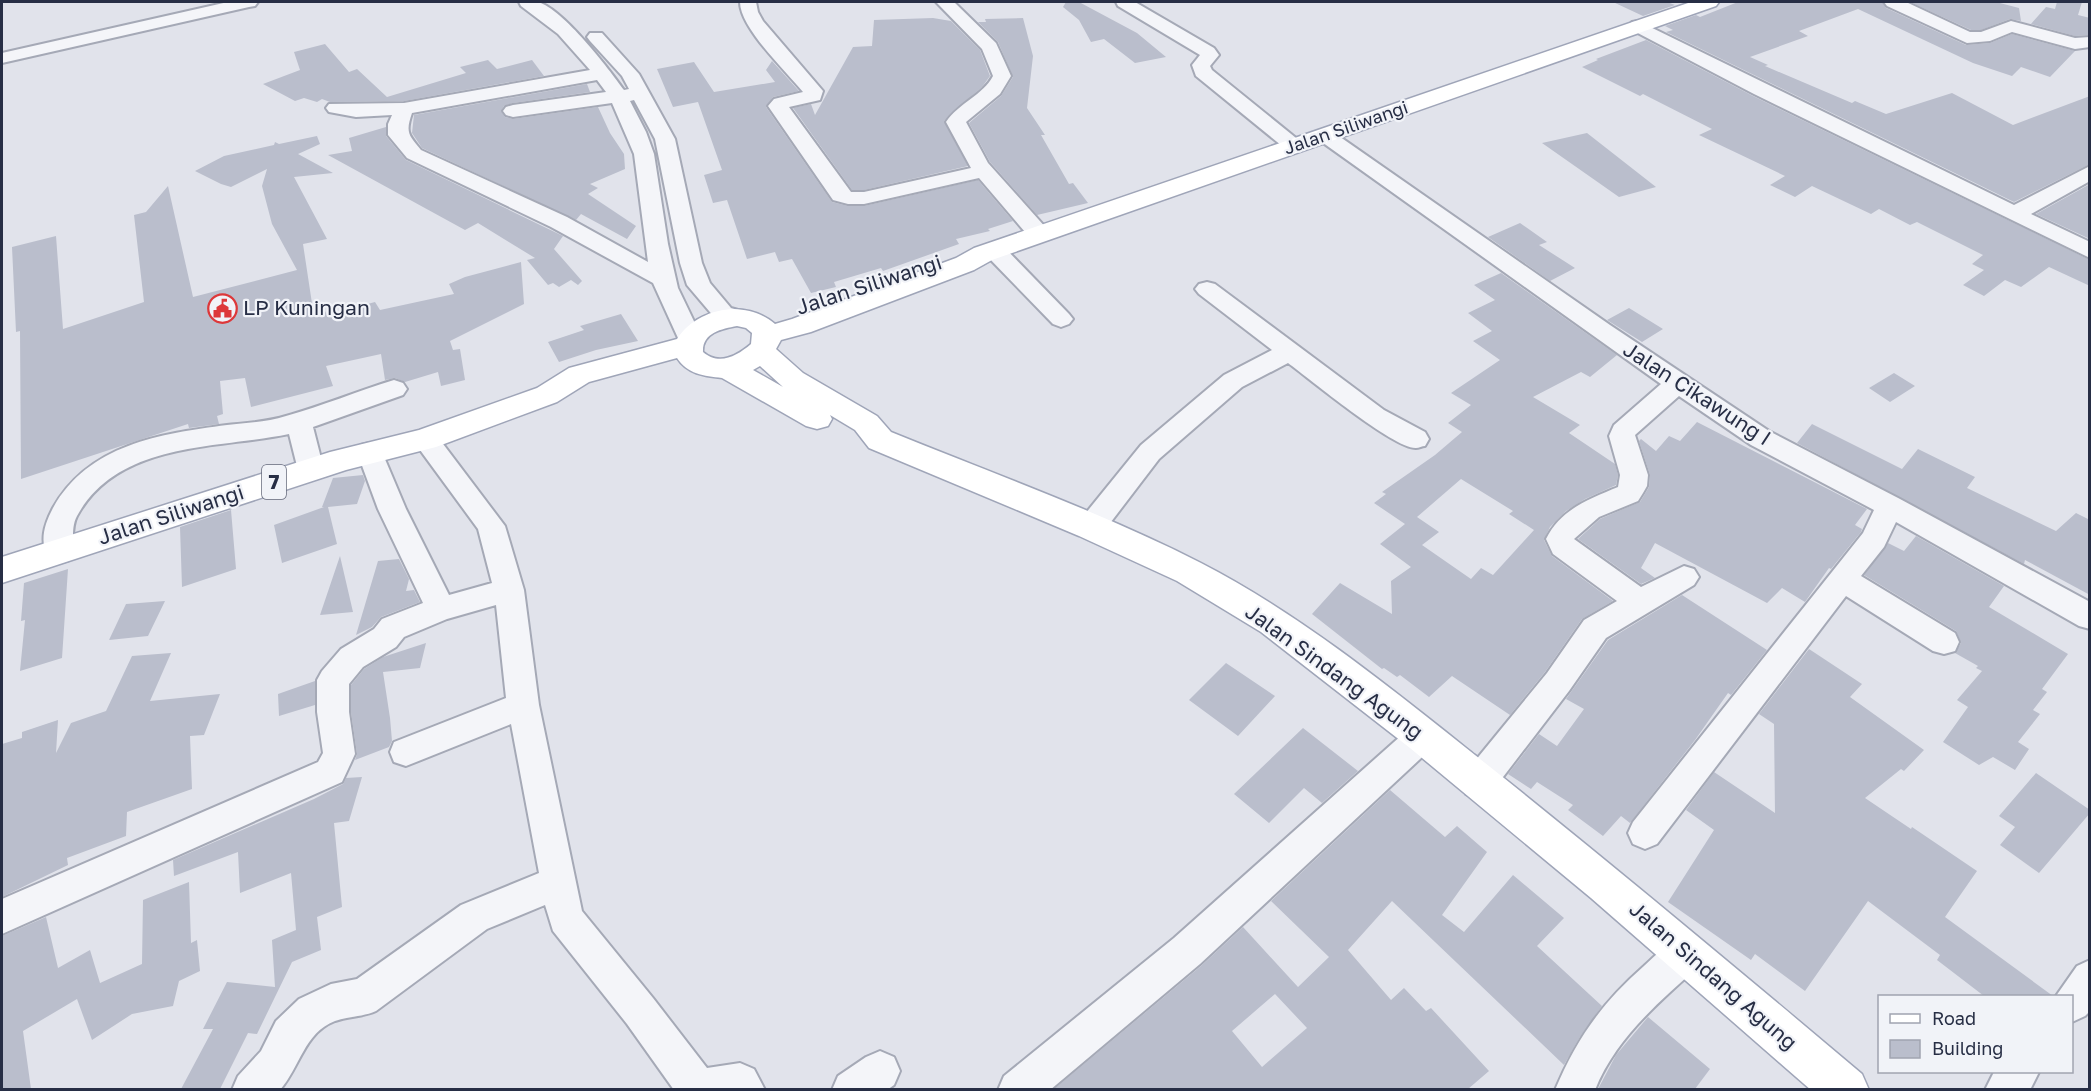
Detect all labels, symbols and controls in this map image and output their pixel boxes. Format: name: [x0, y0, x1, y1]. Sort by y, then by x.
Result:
street label: Jalan Siliwangi: [1281, 95, 1411, 159]
street label: Jalan Siliwangi: [793, 248, 945, 320]
public building icon: LP Kuningan: [206, 292, 238, 324]
place label: LP Kuningan: [243, 294, 370, 320]
street label: Jalan Cikawung I: [1619, 336, 1776, 451]
road number: 7: [262, 465, 286, 499]
street label: Jalan Siliwangi: [95, 478, 247, 550]
street label: Jalan Sindang Agung: [1241, 598, 1429, 744]
street label: Jalan Sindang Agung: [1625, 895, 1803, 1055]
legend: [1878, 995, 2073, 1073]
text: Road: [1932, 1007, 1976, 1029]
text: Building: [1932, 1037, 2003, 1059]

